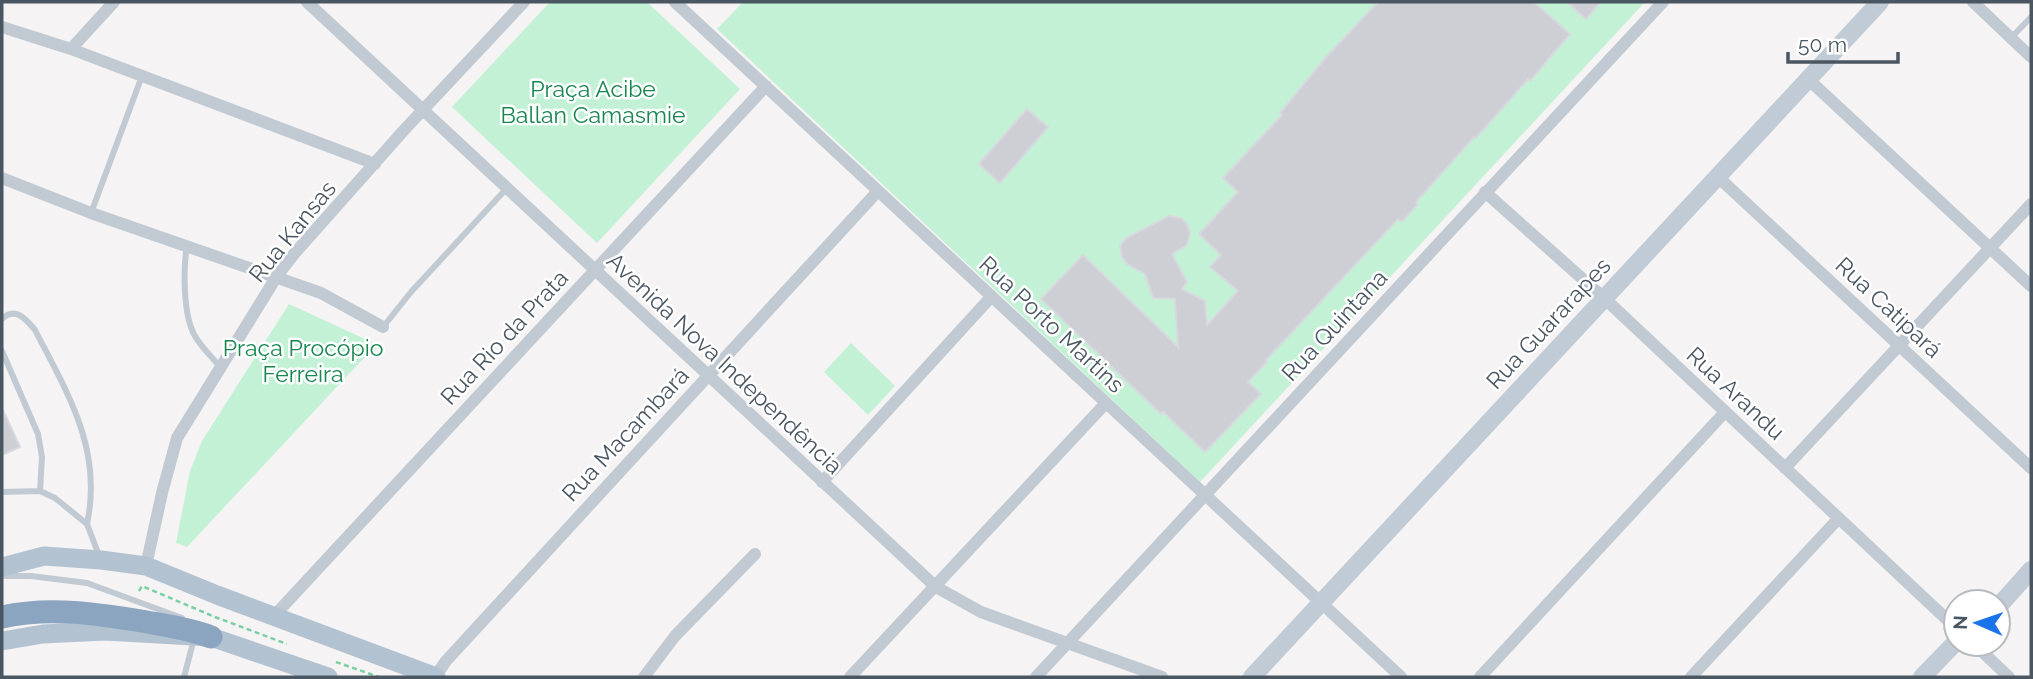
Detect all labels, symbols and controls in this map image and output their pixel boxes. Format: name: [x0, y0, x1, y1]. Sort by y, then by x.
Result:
scale bar: [1788, 21, 1898, 65]
text: 50 m: [1798, 32, 1847, 57]
park label: Praça Acibe Ballan Camasmie: [501, 75, 685, 128]
street label: Rua Kansas: [243, 175, 341, 287]
street label: Avenida Nova Independência: [602, 247, 848, 479]
street label: Rua Porto Martins: [974, 250, 1130, 398]
street label: Rua Catipará: [1830, 251, 1948, 363]
street label: Rua Guararapes: [1480, 252, 1616, 394]
street label: Rua Rio da Prata: [435, 264, 573, 410]
street label: Rua Quintana: [1276, 264, 1392, 386]
park label: Praça Procópio Ferreira: [223, 334, 383, 387]
street label: Rua Arandu: [1682, 341, 1790, 445]
street label: Rua Macambará: [556, 361, 694, 507]
north arrow: [1942, 588, 2012, 658]
text: N: [1949, 615, 1971, 630]

